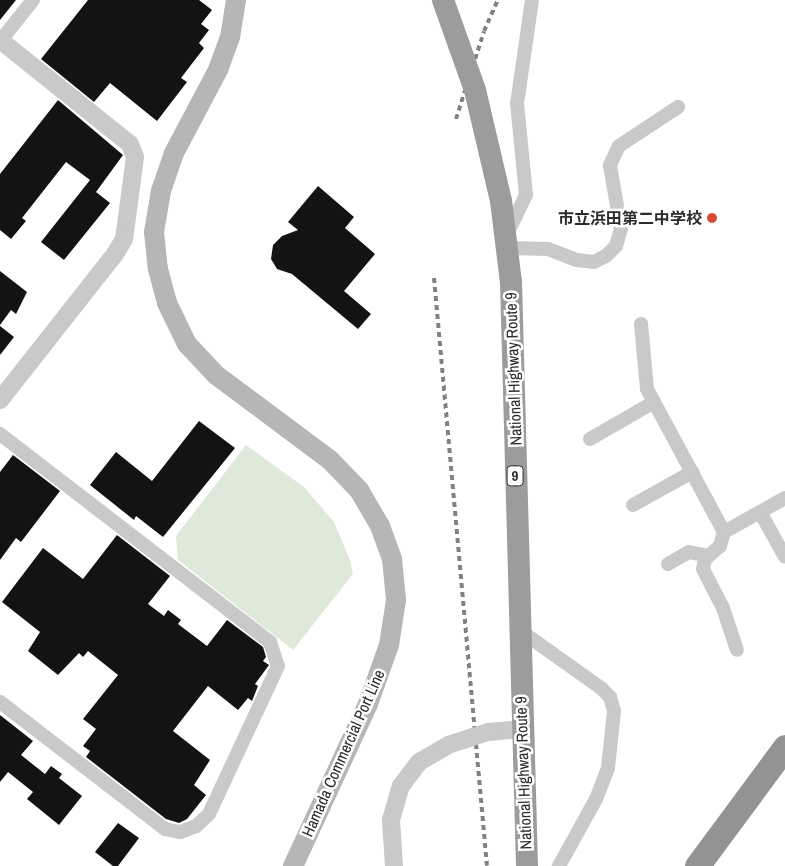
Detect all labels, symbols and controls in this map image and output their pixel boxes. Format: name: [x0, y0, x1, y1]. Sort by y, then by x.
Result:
place label: 市立浜田第二中学校: [558, 208, 702, 228]
marker: 市立浜田第二中学校: [706, 212, 718, 224]
street label: National Highway Route 9: [501, 292, 525, 446]
road number: 9: [506, 464, 524, 488]
street label: Hamada Commercial Port Line: [297, 666, 389, 840]
street label: National Highway Route 9: [511, 696, 535, 850]

